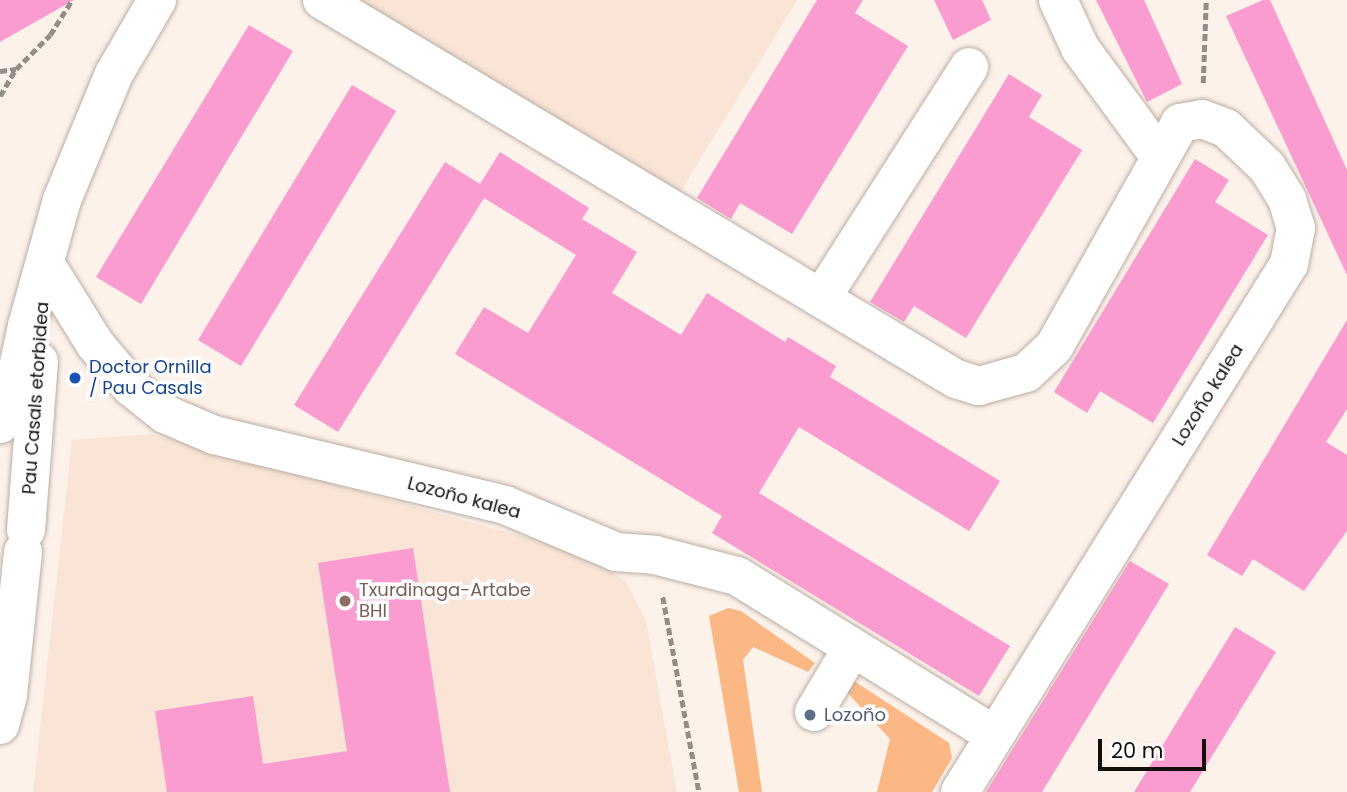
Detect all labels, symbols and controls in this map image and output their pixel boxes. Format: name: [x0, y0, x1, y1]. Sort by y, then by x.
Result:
street label: Pau Casals etorbidea: [18, 301, 54, 495]
street label: Lozoño kalea: [1168, 340, 1248, 450]
place label: Doctor Ornilla / Pau Casals: [89, 357, 212, 400]
marker: Doctor Ornilla / Pau Casals: [67, 370, 83, 386]
street label: Lozoño kalea: [405, 473, 523, 523]
place label: Txurdinaga-Artabe BHI: [359, 580, 531, 622]
marker: Txurdinaga-Artabe BHI: [337, 593, 353, 609]
place label: Lozoño: [824, 704, 886, 726]
marker: Lozoño: [802, 707, 818, 723]
scale bar: [1102, 726, 1210, 770]
text: 20 m: [1111, 736, 1164, 765]

